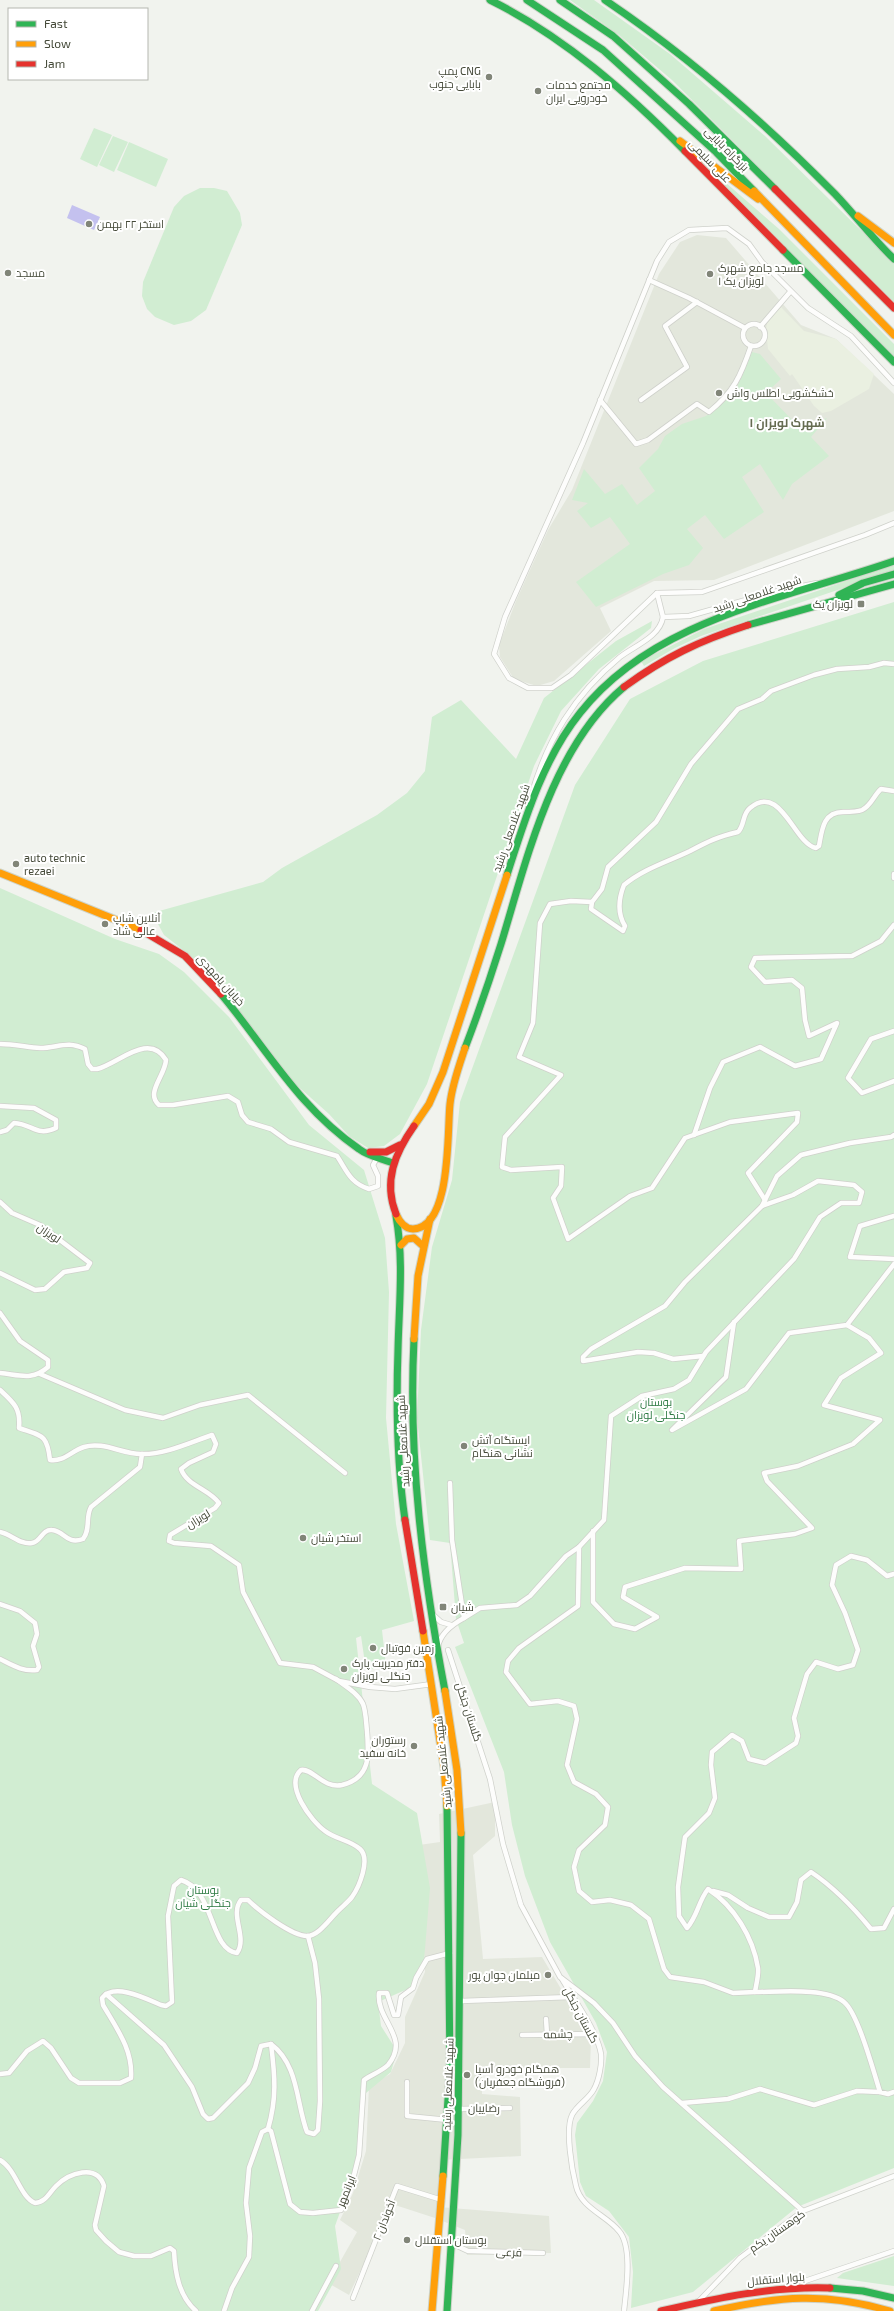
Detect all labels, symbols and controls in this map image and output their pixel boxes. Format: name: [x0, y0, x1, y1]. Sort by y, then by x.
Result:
legend: [8, 8, 148, 80]
text: Fast: [44, 16, 68, 30]
text: Slow: [44, 36, 71, 50]
text: Jam: [44, 56, 65, 70]
place label: پمپ CNG بابایی جنوب: [429, 64, 481, 91]
marker: پمپ CNG بابایی جنوب: [484, 72, 494, 82]
place label: مجتمع خدمات خودرویی ایران: [546, 78, 611, 105]
marker: مجتمع خدمات خودرویی ایران: [533, 86, 543, 96]
street label: بزرگراه بابایی: [702, 124, 752, 174]
street label: علی سلیمی: [686, 136, 734, 186]
place label: استخر ۲۲ بهمن: [97, 217, 164, 231]
marker: استخر ۲۲ بهمن: [84, 219, 94, 229]
place label: مسجد جامع شهرک لویزان یک ۱: [718, 261, 804, 288]
place label: مسجد: [16, 266, 45, 279]
marker: مسجد: [3, 268, 13, 278]
marker: مسجد جامع شهرک لویزان یک ۱: [705, 269, 715, 279]
place label: خشکشویی اطلس واش: [727, 386, 834, 400]
marker: خشکشویی اطلس واش: [714, 388, 724, 398]
district label: شهرک لویزان ۱: [749, 415, 825, 431]
street label: شهید غلامعلی رشید: [711, 572, 803, 616]
place label: لویزان یک: [813, 597, 853, 611]
marker: لویزان یک: [856, 599, 866, 609]
street label: شهید غلامعلی رشید: [489, 782, 533, 874]
place label: auto technic rezaei: [24, 851, 85, 877]
marker: auto technic rezaei: [11, 859, 21, 869]
place label: آنلاین شاپ عالی شاد: [113, 911, 160, 938]
marker: آنلاین شاپ عالی شاد: [100, 919, 110, 929]
street label: خیابان یامهدی: [194, 951, 248, 1009]
street label: لویزان: [34, 1220, 64, 1246]
street label: شهید غلامعلی رشید: [394, 1394, 412, 1488]
park label: بوستان جنگلی لویزان: [627, 1395, 685, 1422]
place label: ایستگاه آتش نشانی هنگام: [472, 1433, 533, 1461]
marker: ایستگاه آتش نشانی هنگام: [459, 1441, 469, 1451]
street label: لویزان: [183, 1506, 213, 1532]
place label: استخر شیان: [311, 1531, 362, 1545]
marker: استخر شیان: [298, 1533, 308, 1543]
place label: شیان: [451, 1600, 474, 1614]
marker: شیان: [438, 1602, 448, 1612]
place label: زمین فوتبال: [381, 1641, 434, 1655]
marker: زمین فوتبال: [368, 1643, 378, 1653]
place label: دفتر مدیریت پارک جنگلی لویزان: [352, 1656, 424, 1683]
marker: دفتر مدیریت پارک جنگلی لویزان: [339, 1664, 349, 1674]
street label: گلستان جنگل: [453, 1681, 485, 1743]
street label: شهید غلامعلی رشید: [431, 1715, 455, 1809]
place label: رستوران خانه سفید: [360, 1733, 406, 1759]
marker: رستوران خانه سفید: [409, 1741, 419, 1751]
park label: بوستان جنگلی شیان: [175, 1883, 231, 1910]
place label: مبلمان جوان پور: [467, 1968, 540, 1982]
marker: مبلمان جوان پور: [543, 1970, 553, 1980]
street label: گلستان جنگل: [560, 1985, 602, 2045]
street label: چشمه: [543, 2027, 573, 2041]
street label: شهید غلامعلی رشید: [439, 2038, 457, 2130]
place label: همگام خودرو آسیا (فروشگاه جعفریان): [475, 2062, 565, 2089]
marker: همگام خودرو آسیا (فروشگاه جعفریان): [462, 2070, 472, 2080]
street label: رضاییان: [468, 2101, 500, 2115]
street label: ایرانمهر: [333, 2173, 359, 2210]
street label: آخوندان ۲: [369, 2198, 399, 2242]
street label: کوهستان یکم: [746, 2207, 808, 2256]
place label: بوستان استقلال: [415, 2233, 487, 2247]
marker: بوستان استقلال: [402, 2235, 412, 2245]
street label: فرعی: [496, 2245, 522, 2259]
street label: بلوار استقلال: [746, 2269, 806, 2289]

